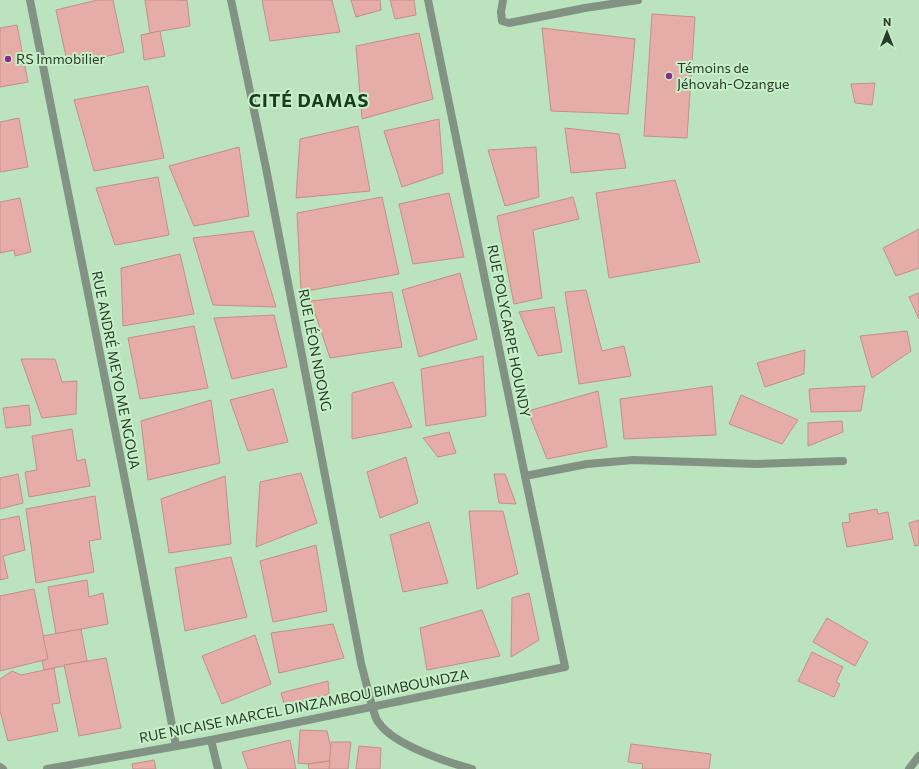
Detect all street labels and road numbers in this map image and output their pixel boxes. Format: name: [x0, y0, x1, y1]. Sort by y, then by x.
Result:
street label: RUE POLYCARPE HOUNDY: [484, 243, 535, 419]
street label: RUE ANDRÉ MEYO ME NGOUA: [89, 269, 144, 471]
street label: RUE LÉON NDONG: [295, 287, 336, 413]
street label: RUE NICAISE MARCEL DINZAMBOU BIMBOUNDZA: [138, 665, 470, 746]

